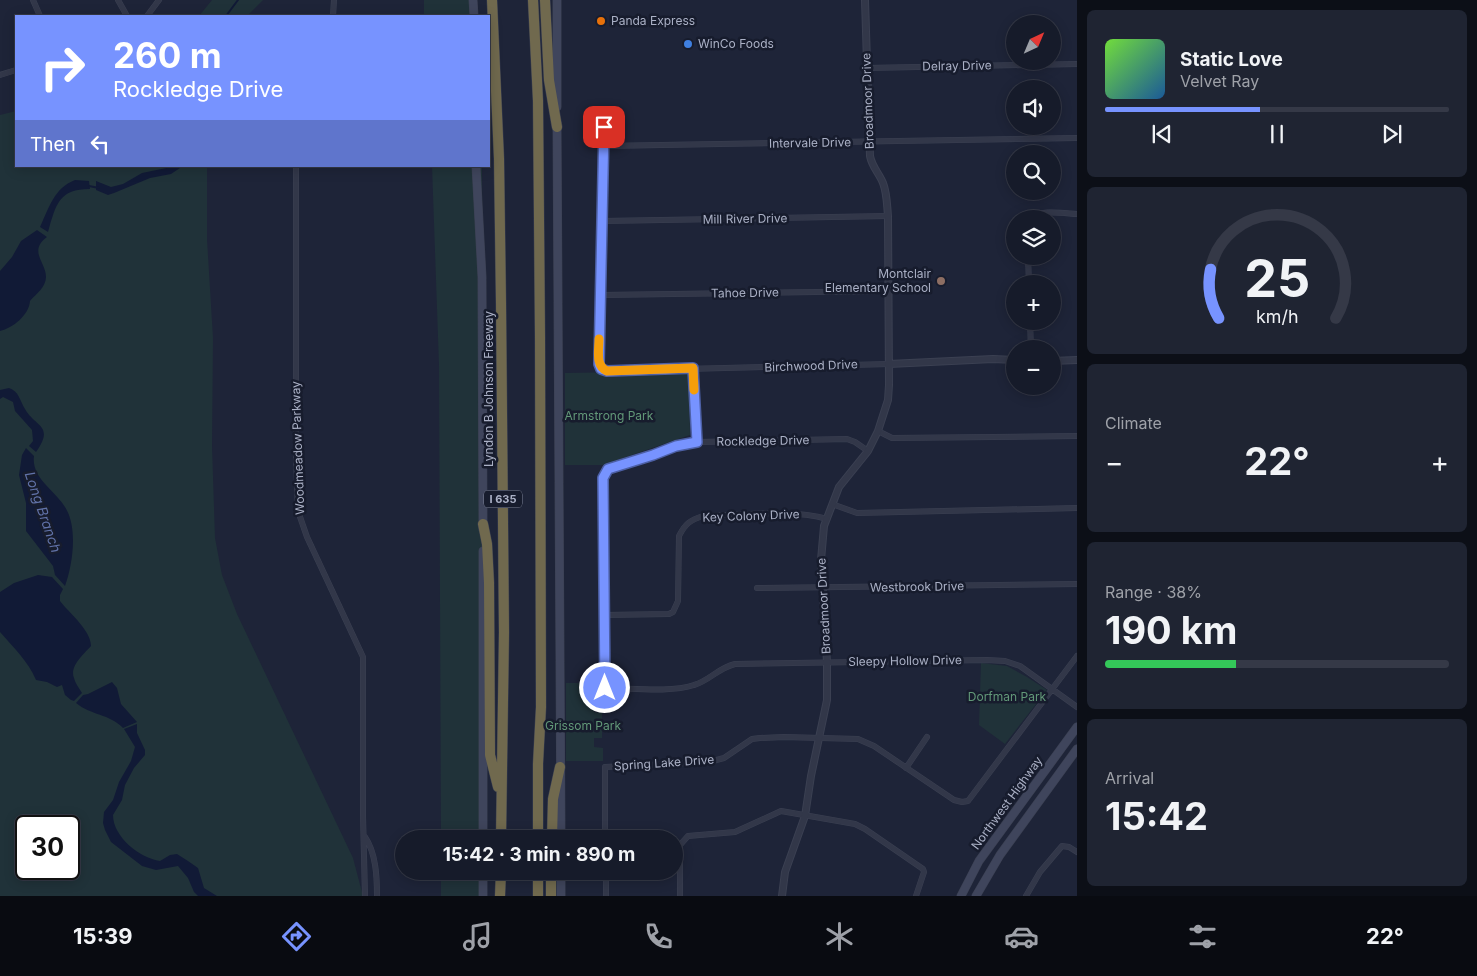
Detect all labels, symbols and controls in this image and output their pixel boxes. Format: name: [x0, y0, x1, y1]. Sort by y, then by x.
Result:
place label: Panda Express: [611, 13, 695, 28]
marker: Panda Express: [595, 15, 607, 27]
north arrow: [1006, 15, 1061, 70]
map controls: [1006, 15, 1061, 395]
text: 260 m: [113, 34, 222, 76]
icon: right: [30, 35, 95, 100]
place label: WinCo Foods: [698, 36, 774, 51]
marker: WinCo Foods: [682, 38, 694, 50]
text: Static Love: [1180, 48, 1283, 71]
street label: Broadmoor Drive: [858, 53, 877, 149]
street label: Delray Drive: [922, 57, 992, 74]
text: Velvet Ray: [1180, 71, 1259, 91]
text: Rockledge Drive: [113, 76, 283, 102]
button: sound: [1006, 80, 1061, 135]
pin: [583, 106, 625, 148]
icon: arrive: [590, 113, 618, 141]
icon: previous: [1148, 120, 1176, 148]
icon: pause: [1263, 120, 1291, 148]
icon: next: [1378, 120, 1406, 148]
icon: left: [86, 130, 114, 158]
text: Then: [30, 133, 76, 156]
street label: Intervale Drive: [769, 134, 851, 151]
button: search: [1006, 145, 1061, 200]
street label: Mill River Drive: [702, 210, 787, 227]
button: layers: [1006, 210, 1061, 265]
text: 25: [1244, 247, 1310, 310]
place label: Montclair Elementary School: [825, 266, 931, 295]
marker: Montclair Elementary School: [935, 275, 947, 287]
button: +: [1006, 275, 1061, 330]
street label: Tahoe Drive: [711, 284, 779, 301]
text: km/h: [1256, 306, 1298, 327]
street label: Lyndon B Johnson Freeway: [481, 311, 496, 467]
button: −: [1006, 340, 1061, 395]
street label: Birchwood Drive: [764, 356, 858, 375]
street label: Woodmeadow Parkway: [288, 381, 307, 515]
park label: Armstrong Park: [565, 408, 654, 423]
text: Climate: [1105, 413, 1162, 433]
street label: Rockledge Drive: [716, 432, 810, 449]
text: 22°: [1244, 438, 1310, 484]
text: −: [1105, 445, 1124, 479]
text: +: [1430, 445, 1449, 479]
water label: Long Branch: [22, 469, 65, 555]
road number: I 635: [484, 490, 522, 508]
street label: Key Colony Drive: [702, 506, 800, 525]
street label: Broadmoor Drive: [813, 558, 834, 654]
street label: Westbrook Drive: [870, 578, 964, 595]
text: Range · 38%: [1105, 582, 1202, 602]
text: 190 km: [1105, 607, 1237, 653]
street label: Sleepy Hollow Drive: [848, 652, 962, 669]
position arrow: [578, 661, 630, 713]
park label: Dorfman Park: [968, 689, 1047, 704]
park label: Grissom Park: [545, 718, 621, 733]
street label: Spring Lake Drive: [613, 752, 715, 773]
street label: Northwest Highway: [968, 753, 1046, 852]
text: Arrival: [1105, 768, 1154, 788]
text: 15:42: [1105, 793, 1208, 839]
speed limit sign: 30: [15, 815, 80, 880]
text: 15:42 · 3 min · 890 m: [443, 843, 635, 866]
icon: directions: [279, 919, 314, 954]
icon: music: [460, 919, 495, 954]
icon: phone: [641, 919, 676, 954]
icon: climate: [822, 919, 857, 954]
icon: car: [1004, 919, 1039, 954]
icon: filters: [1185, 919, 1220, 954]
text: 15:39: [73, 923, 133, 949]
text: 22°: [1366, 923, 1404, 949]

